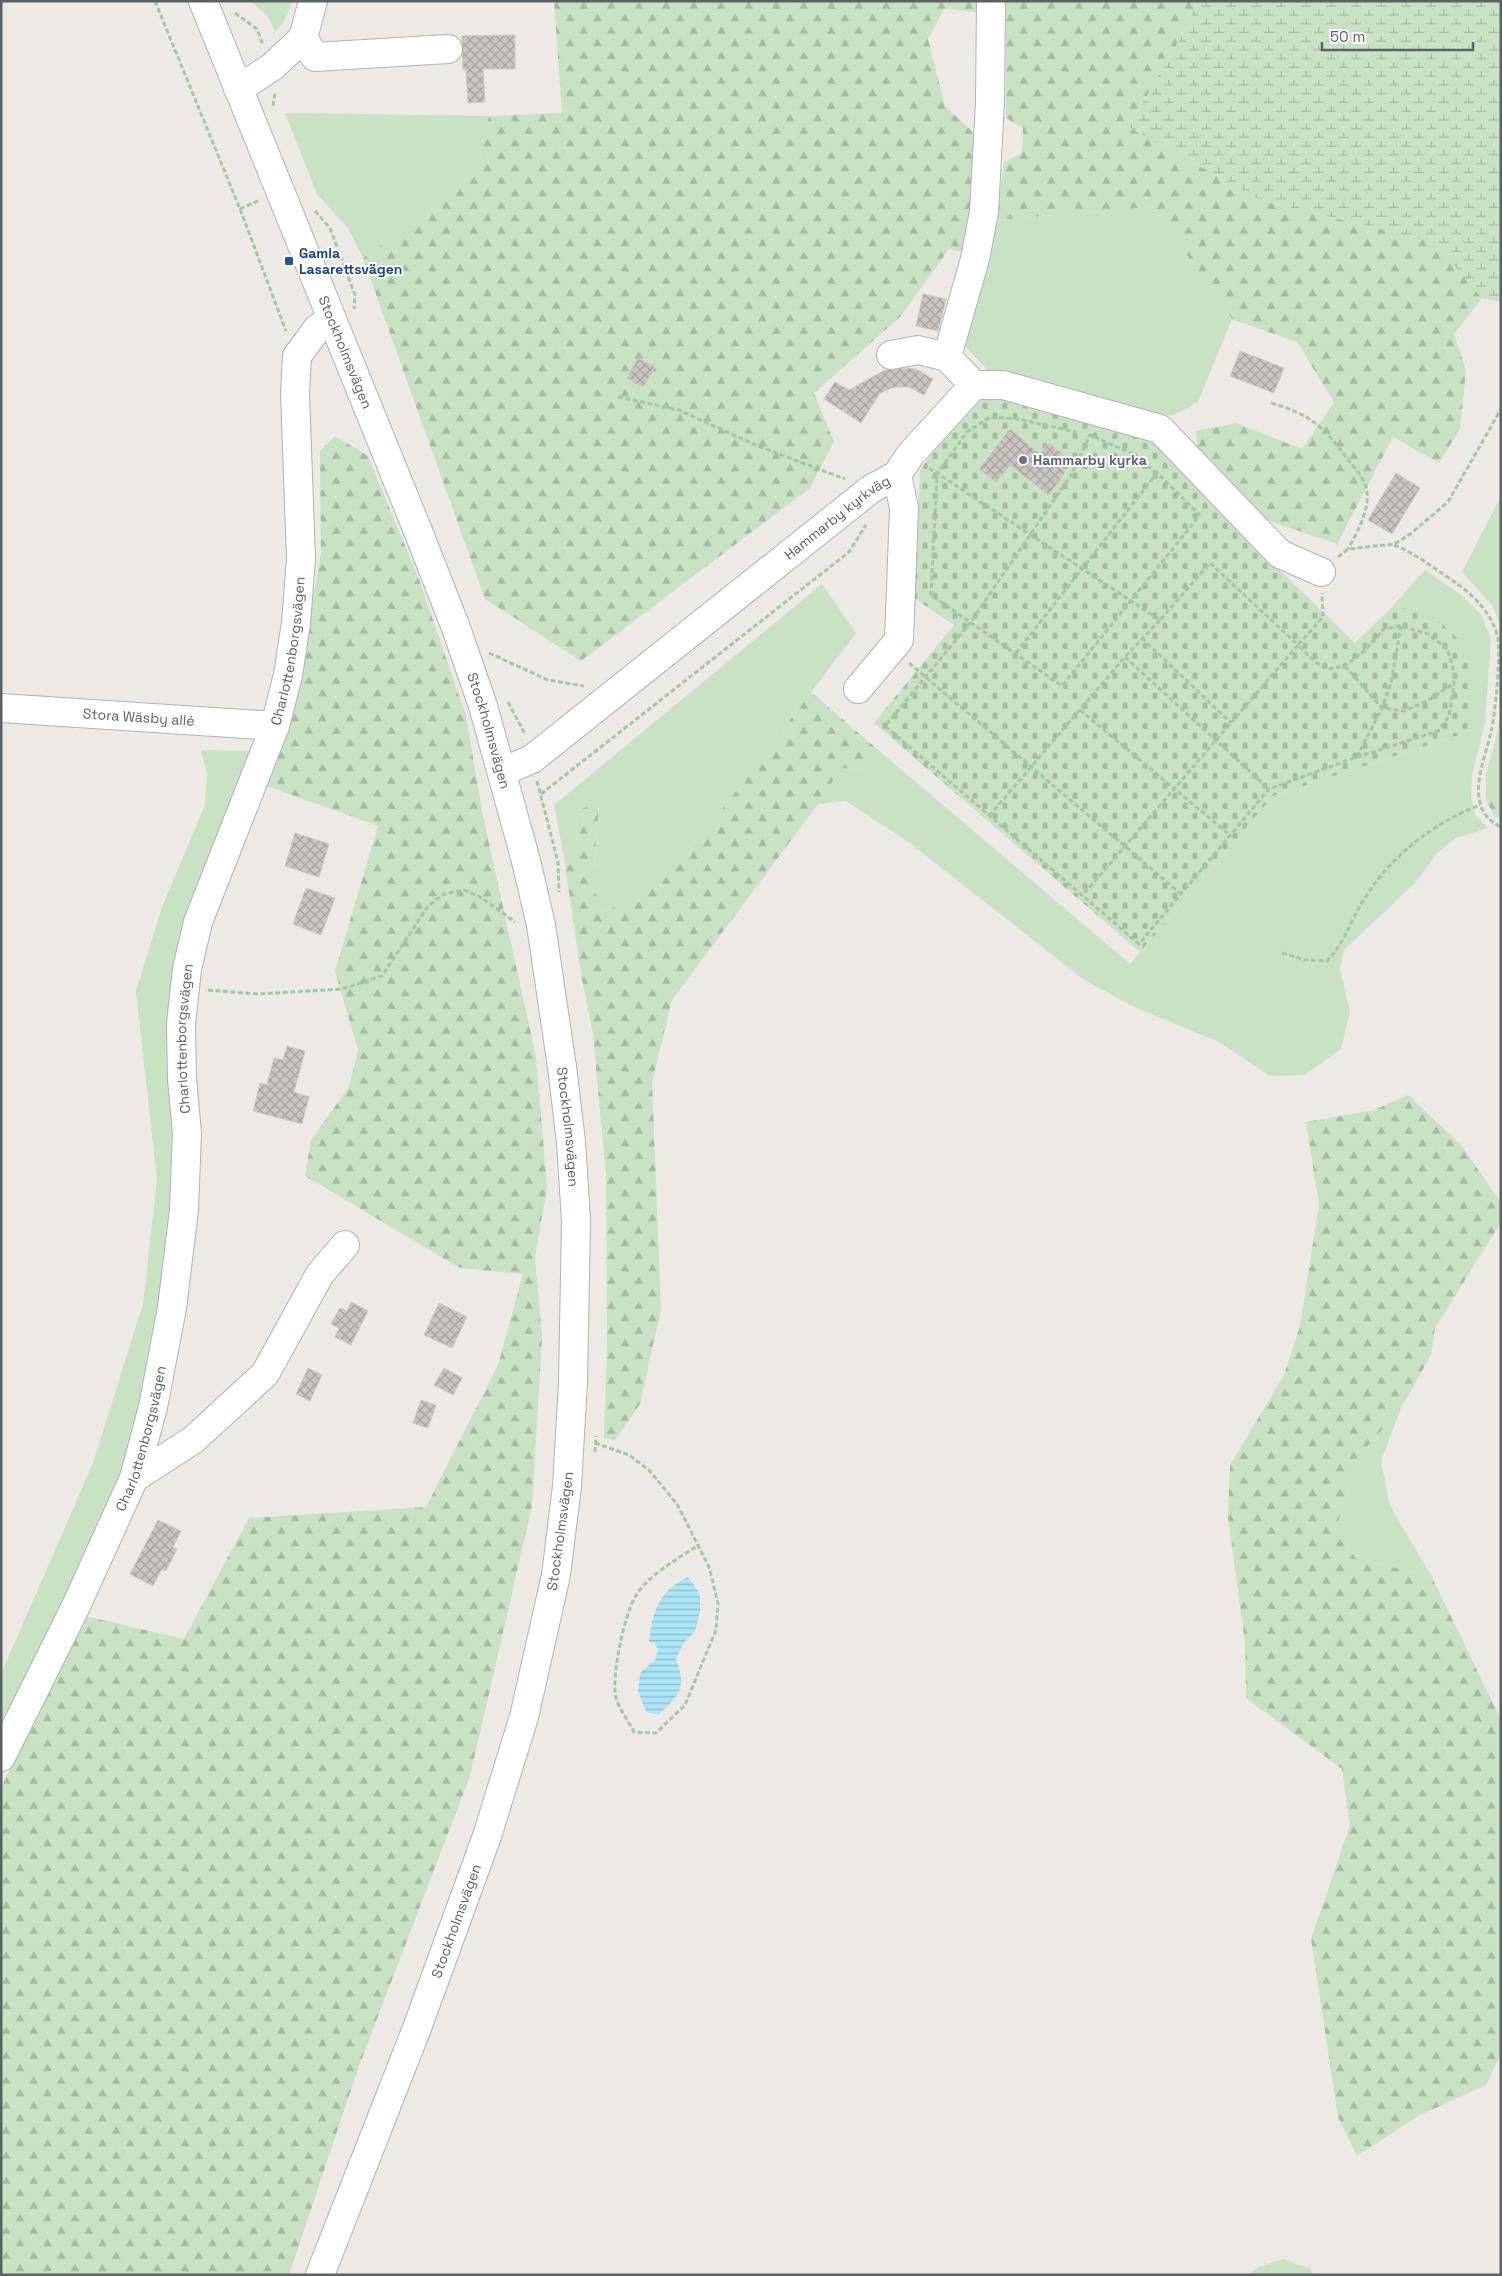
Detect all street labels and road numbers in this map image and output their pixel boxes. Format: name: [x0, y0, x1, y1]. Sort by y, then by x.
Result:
street label: Stockholmsvägen: [315, 293, 376, 411]
street label: Hammarby kyrkväg: [780, 471, 893, 564]
street label: Charlottenborgsvägen: [267, 576, 309, 727]
street label: Stockholmsvägen: [463, 670, 515, 791]
street label: Stora Wäsby allé: [82, 704, 195, 730]
street label: Charlottenborgsvägen: [172, 961, 197, 1115]
street label: Stockholmsvägen: [553, 1066, 583, 1187]
street label: Charlottenborgsvägen: [111, 1364, 170, 1514]
street label: Stockholmsvägen: [543, 1470, 577, 1592]
street label: Stockholmsvägen: [427, 1861, 485, 1981]

